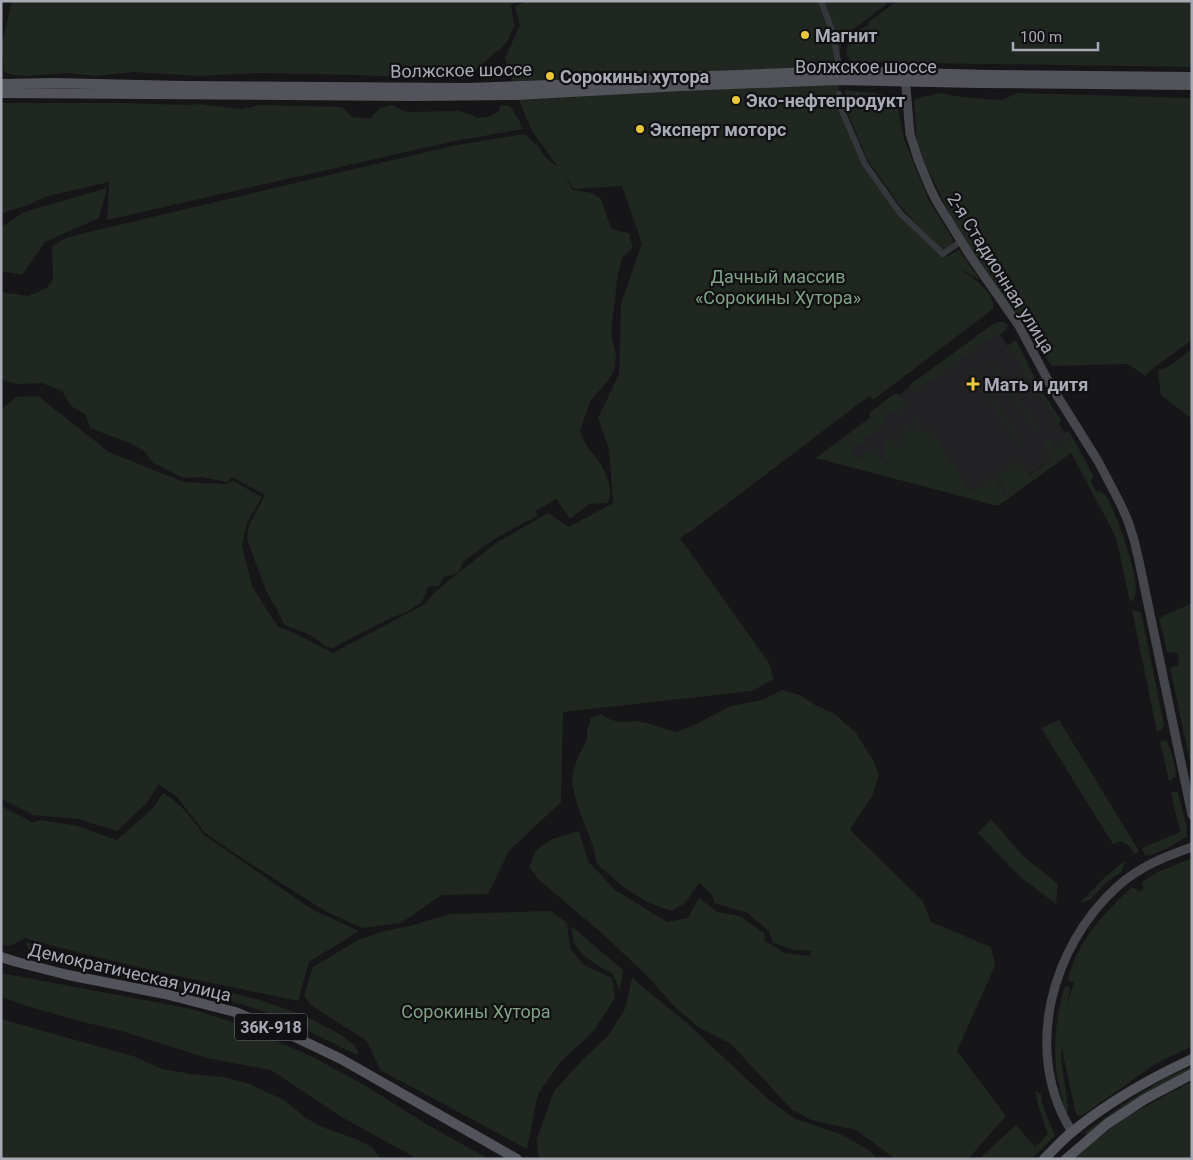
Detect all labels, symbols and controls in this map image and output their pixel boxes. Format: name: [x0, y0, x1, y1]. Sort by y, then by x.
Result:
scale bar: [1013, 20, 1098, 52]
place label: Магнит: [815, 25, 878, 46]
text: 100 m: [1020, 28, 1062, 46]
marker: Магнит: [799, 29, 811, 41]
street label: Волжское шоссе: [795, 56, 937, 77]
street label: Волжское шоссе: [390, 58, 532, 82]
place label: Сорокины хутора: [560, 66, 710, 87]
marker: Сорокины хутора: [544, 70, 556, 82]
place label: Эко-нефтепродукт: [746, 90, 905, 111]
marker: Эко-нефтепродукт: [730, 94, 742, 106]
place label: Эксперт моторс: [650, 119, 786, 140]
marker: Эксперт моторс: [634, 123, 646, 135]
street label: 2-я Стадионная улица: [943, 189, 1059, 357]
park label: Дачный массив «Сорокины Хутора»: [695, 266, 861, 308]
place label: Мать и дитя: [984, 374, 1088, 395]
marker: Мать и дитя: [966, 377, 980, 391]
street label: Демократическая улица: [27, 938, 233, 1006]
park label: Сорокины Хутора: [401, 1001, 551, 1022]
road number: 36К-918: [235, 1014, 307, 1040]

